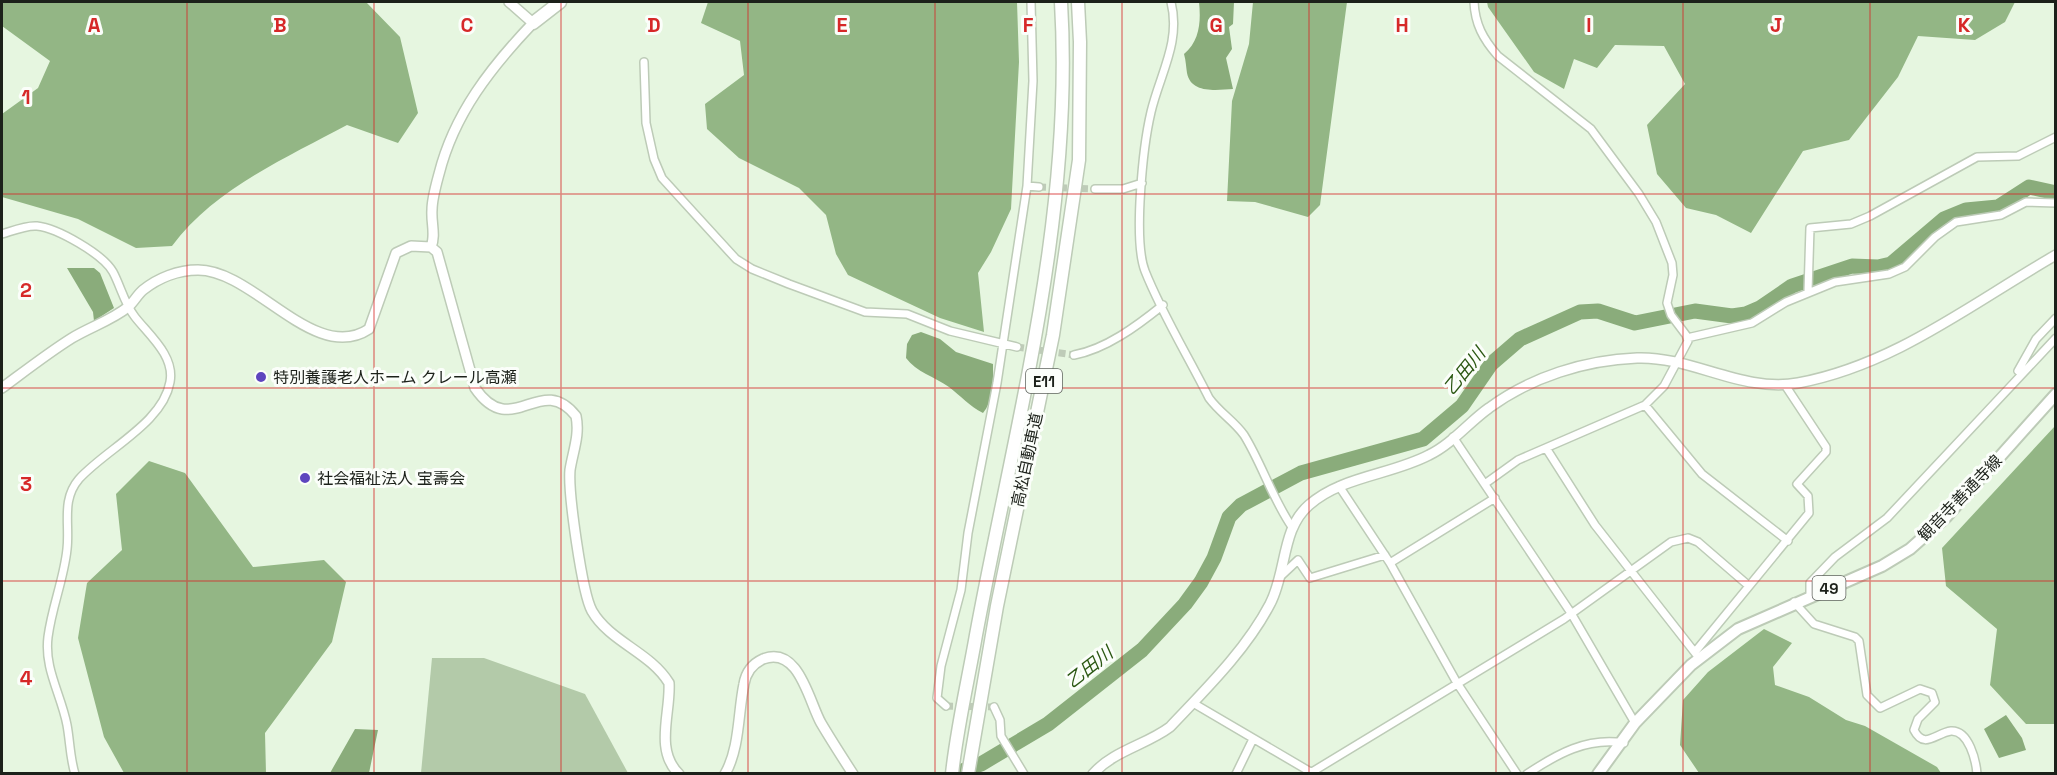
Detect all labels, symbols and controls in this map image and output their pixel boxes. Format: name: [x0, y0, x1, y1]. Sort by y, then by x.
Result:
text: A: [88, 12, 101, 38]
text: B: [273, 12, 287, 38]
text: C: [461, 12, 474, 38]
text: D: [647, 12, 661, 38]
text: E: [836, 12, 848, 38]
text: F: [1023, 12, 1034, 38]
text: G: [1209, 12, 1223, 38]
text: H: [1395, 12, 1409, 38]
text: I: [1586, 12, 1592, 38]
text: J: [1770, 12, 1782, 38]
text: K: [1958, 12, 1971, 38]
text: 1: [21, 84, 31, 110]
text: 2: [20, 277, 32, 303]
water label: 乙田川: [1438, 341, 1491, 399]
place label: 特別養護老人ホーム クレール高瀬: [273, 367, 517, 388]
road number: E11: [1026, 369, 1062, 393]
marker: 特別養護老人ホーム クレール高瀬: [254, 370, 268, 384]
street label: 高松自動車道: [1007, 411, 1047, 509]
street label: 観音寺善通寺線: [1914, 450, 2006, 546]
place label: 社会福祉法人 宝壽会: [317, 468, 465, 489]
text: 3: [20, 471, 32, 497]
marker: 社会福祉法人 宝壽会: [298, 471, 312, 485]
road number: 49: [1812, 576, 1846, 600]
water label: 乙田川: [1061, 640, 1119, 693]
text: 4: [20, 665, 33, 691]

